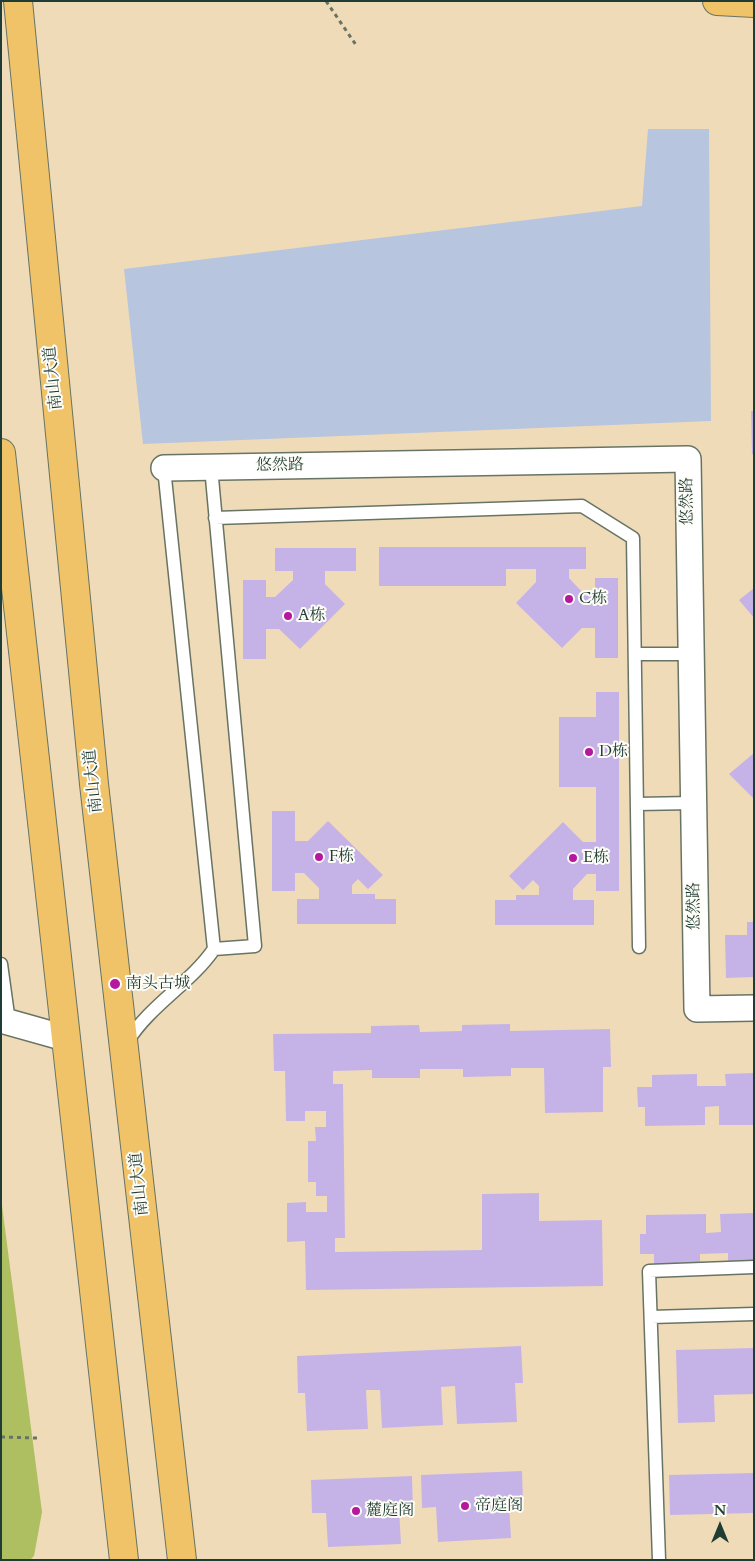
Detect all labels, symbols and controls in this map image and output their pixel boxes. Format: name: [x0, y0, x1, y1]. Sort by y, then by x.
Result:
street label: 南山大道: [41, 345, 67, 411]
street label: 悠然路: [256, 456, 304, 476]
street label: 悠然路: [678, 477, 698, 525]
place label: C栋: [579, 589, 607, 609]
marker: C栋: [563, 593, 575, 605]
place label: A栋: [298, 606, 325, 626]
marker: A栋: [282, 610, 294, 622]
place label: D栋: [599, 742, 628, 762]
marker: D栋: [583, 746, 595, 758]
street label: 南山大道: [81, 748, 107, 814]
place label: F栋: [329, 847, 354, 867]
place label: E栋: [583, 848, 609, 868]
marker: F栋: [313, 851, 325, 863]
marker: E栋: [567, 852, 579, 864]
street label: 悠然路: [685, 882, 705, 930]
place label: 南头古城: [126, 974, 190, 994]
marker: 南头古城: [108, 977, 122, 991]
street label: 南山大道: [127, 1151, 153, 1217]
place label: 帝庭阁: [475, 1496, 523, 1516]
marker: 帝庭阁: [459, 1500, 471, 1512]
place label: 麓庭阁: [366, 1501, 414, 1521]
north arrow: [695, 1501, 745, 1551]
text: N: [714, 1501, 726, 1520]
marker: 麓庭阁: [350, 1505, 362, 1517]

